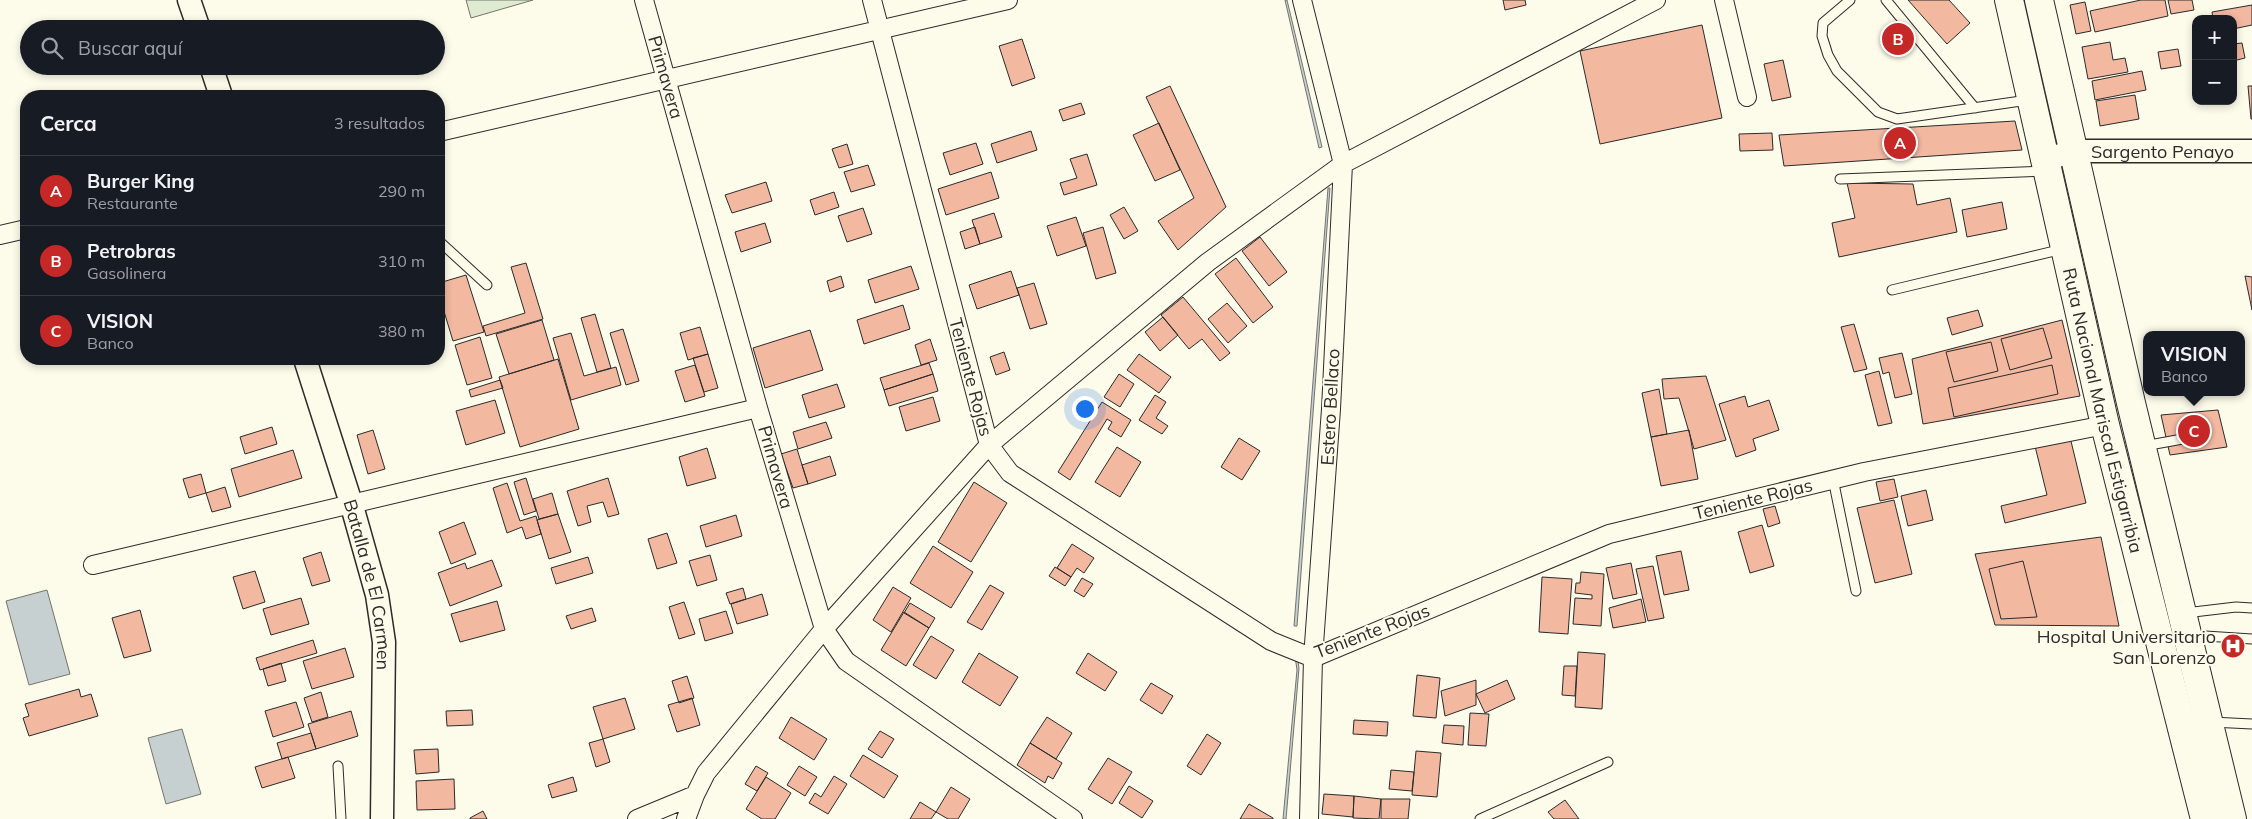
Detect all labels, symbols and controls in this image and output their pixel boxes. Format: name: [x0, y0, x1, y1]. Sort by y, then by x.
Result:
map controls: [2192, 15, 2237, 105]
button: +: [2192, 15, 2237, 60]
search box: [20, 20, 445, 75]
pin: B: [1882, 20, 1914, 58]
street label: Primavera: [643, 33, 689, 121]
icon: search: [38, 34, 66, 62]
text: Buscar aquí: [78, 36, 182, 60]
button: −: [2192, 60, 2237, 105]
text: Cerca: [40, 110, 97, 136]
text: 3 resultados: [334, 113, 425, 133]
pin: A: [1884, 124, 1916, 162]
street label: Sargento Penayo: [2091, 140, 2234, 163]
text: Burger King: [87, 169, 195, 193]
text: A: [50, 181, 62, 201]
text: 290 m: [378, 181, 425, 201]
text: Restaurante: [87, 193, 178, 213]
text: Petrobras: [87, 239, 176, 263]
text: B: [50, 251, 62, 271]
text: 310 m: [378, 251, 425, 271]
text: Gasolinera: [87, 263, 166, 283]
street label: Ruta Nacional Mariscal Estigarribia: [2058, 266, 2148, 555]
text: VISION: [87, 309, 153, 333]
street label: Teniente Rojas: [944, 315, 998, 439]
text: C: [51, 321, 61, 341]
text: 380 m: [378, 321, 425, 341]
popup: [2143, 331, 2245, 396]
text: Banco: [87, 333, 134, 353]
text: VISION: [2161, 342, 2227, 366]
street label: Estero Bellaco: [1315, 348, 1345, 466]
text: Banco: [2161, 366, 2208, 386]
your location: [1072, 396, 1098, 422]
pin: C: [2178, 412, 2210, 450]
street label: Primavera: [753, 423, 799, 511]
street label: Teniente Rojas: [1691, 473, 1815, 525]
street label: Batalla de El Carmen: [339, 496, 397, 670]
street label: Teniente Rojas: [1311, 598, 1433, 664]
place label: Hospital Universitario San Lorenzo: [2037, 625, 2216, 669]
hospital icon: Hospital Universitario San Lorenzo: [2220, 633, 2246, 659]

